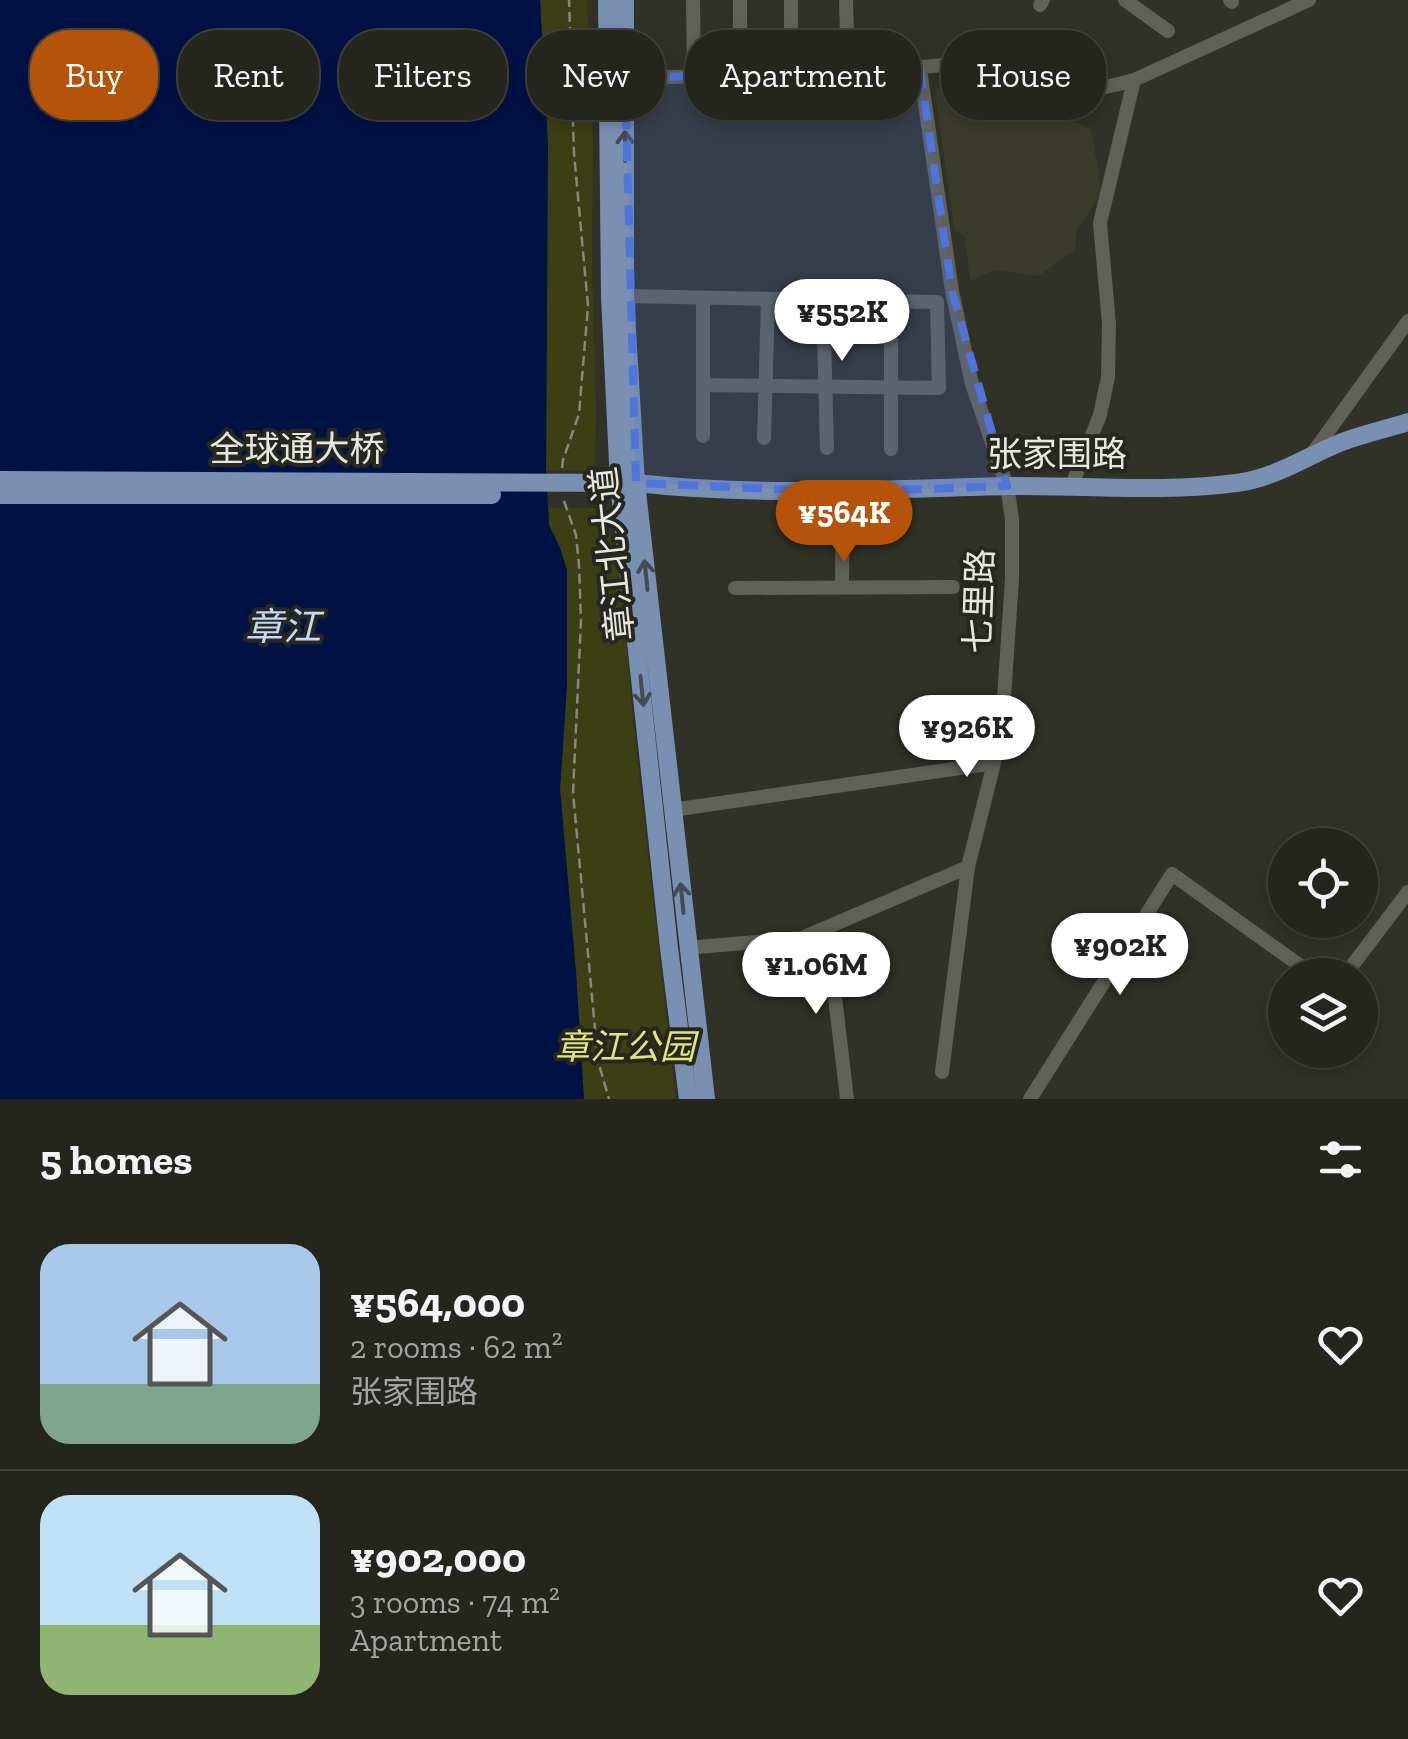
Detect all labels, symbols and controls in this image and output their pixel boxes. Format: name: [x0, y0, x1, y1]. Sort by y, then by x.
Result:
chip: Buy: [30, 30, 158, 120]
chip: Rent: [178, 30, 319, 120]
chip: Filters: [339, 30, 507, 120]
chip: New: [527, 30, 665, 120]
chip: Apartment: [685, 30, 921, 120]
chip: House: [941, 30, 1106, 120]
one-way arrow: [616, 130, 634, 162]
pin: ¥552K: [772, 279, 912, 364]
text: ¥552K: [796, 292, 888, 330]
street label: 全球通大桥: [209, 428, 385, 470]
street label: 张家围路: [987, 433, 1127, 475]
street label: 章江北大道: [582, 465, 642, 643]
pin: ¥564K: [774, 480, 914, 565]
text: ¥564K: [798, 493, 890, 531]
street label: 七里路: [956, 548, 1002, 654]
one-way arrow: [636, 559, 655, 592]
water label: 章江: [245, 604, 325, 650]
one-way arrow: [632, 674, 651, 707]
pin: ¥926K: [897, 695, 1037, 780]
text: ¥926K: [921, 708, 1013, 746]
map controls: [1268, 828, 1378, 1068]
button: locate: [1268, 828, 1378, 938]
one-way arrow: [672, 882, 691, 915]
pin: ¥902K: [1050, 913, 1190, 998]
text: ¥902K: [1073, 926, 1167, 964]
pin: ¥1.06M: [735, 932, 897, 1017]
text: ¥1.06M: [764, 945, 868, 983]
button: layers: [1268, 958, 1378, 1068]
park label: 章江公园: [555, 1026, 700, 1068]
icon: filters: [1313, 1132, 1368, 1187]
text: 5 homes: [40, 1134, 193, 1185]
text: ¥564,000: [350, 1277, 525, 1328]
icon: home: [120, 1284, 240, 1404]
icon: heart: [1313, 1317, 1368, 1372]
text: 2 rooms · 62 m²: [350, 1328, 563, 1366]
text: 张家围路: [350, 1373, 478, 1411]
text: ¥902,000: [350, 1532, 526, 1583]
icon: home: [120, 1535, 240, 1655]
icon: heart: [1313, 1568, 1368, 1623]
text: 3 rooms · 74 m²: [350, 1583, 560, 1621]
text: Apartment: [350, 1621, 502, 1659]

